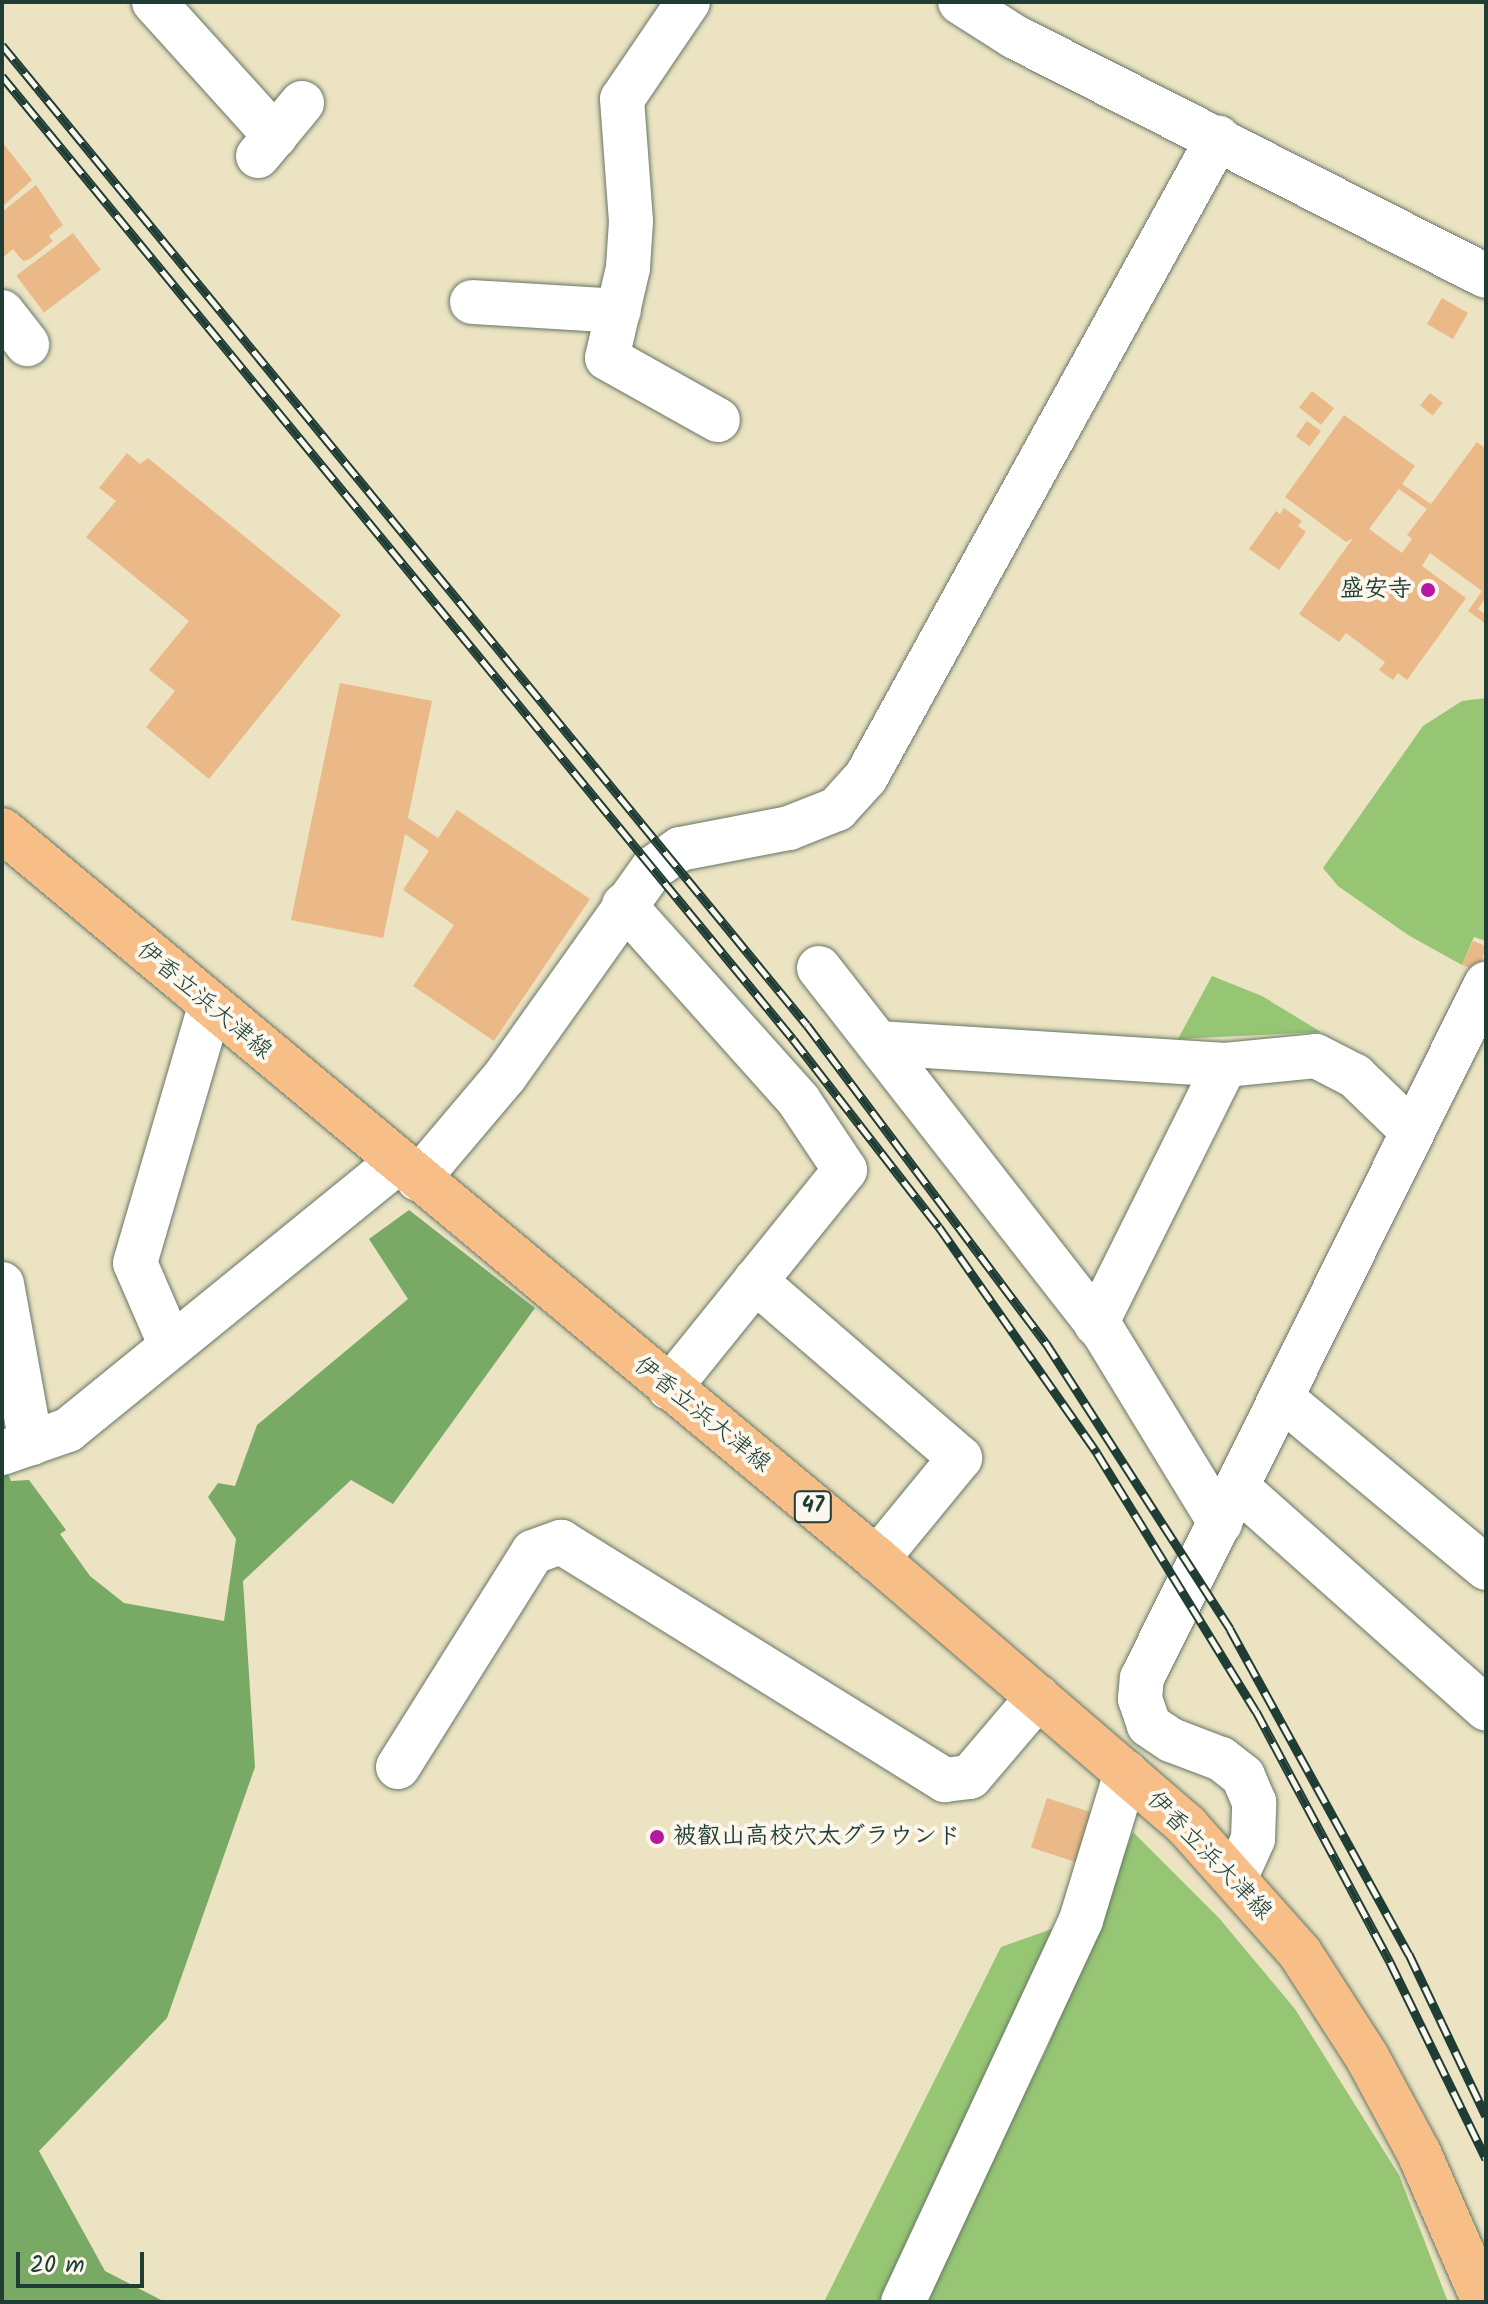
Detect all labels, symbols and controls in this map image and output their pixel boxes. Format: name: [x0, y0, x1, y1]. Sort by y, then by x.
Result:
place label: 盛安寺: [1340, 576, 1412, 604]
marker: 盛安寺: [1419, 581, 1437, 599]
street label: 伊香立浜大津線: [130, 936, 278, 1066]
street label: 伊香立浜大津線: [628, 1351, 776, 1479]
road number: 47: [793, 1489, 833, 1525]
street label: 伊香立浜大津線: [1140, 1786, 1278, 1926]
place label: 被叡山高校穴太グラウンド: [673, 1823, 961, 1851]
marker: 被叡山高校穴太グラウンド: [648, 1828, 666, 1846]
scale bar: [20, 2236, 148, 2286]
text: 20 m: [30, 2246, 85, 2285]

